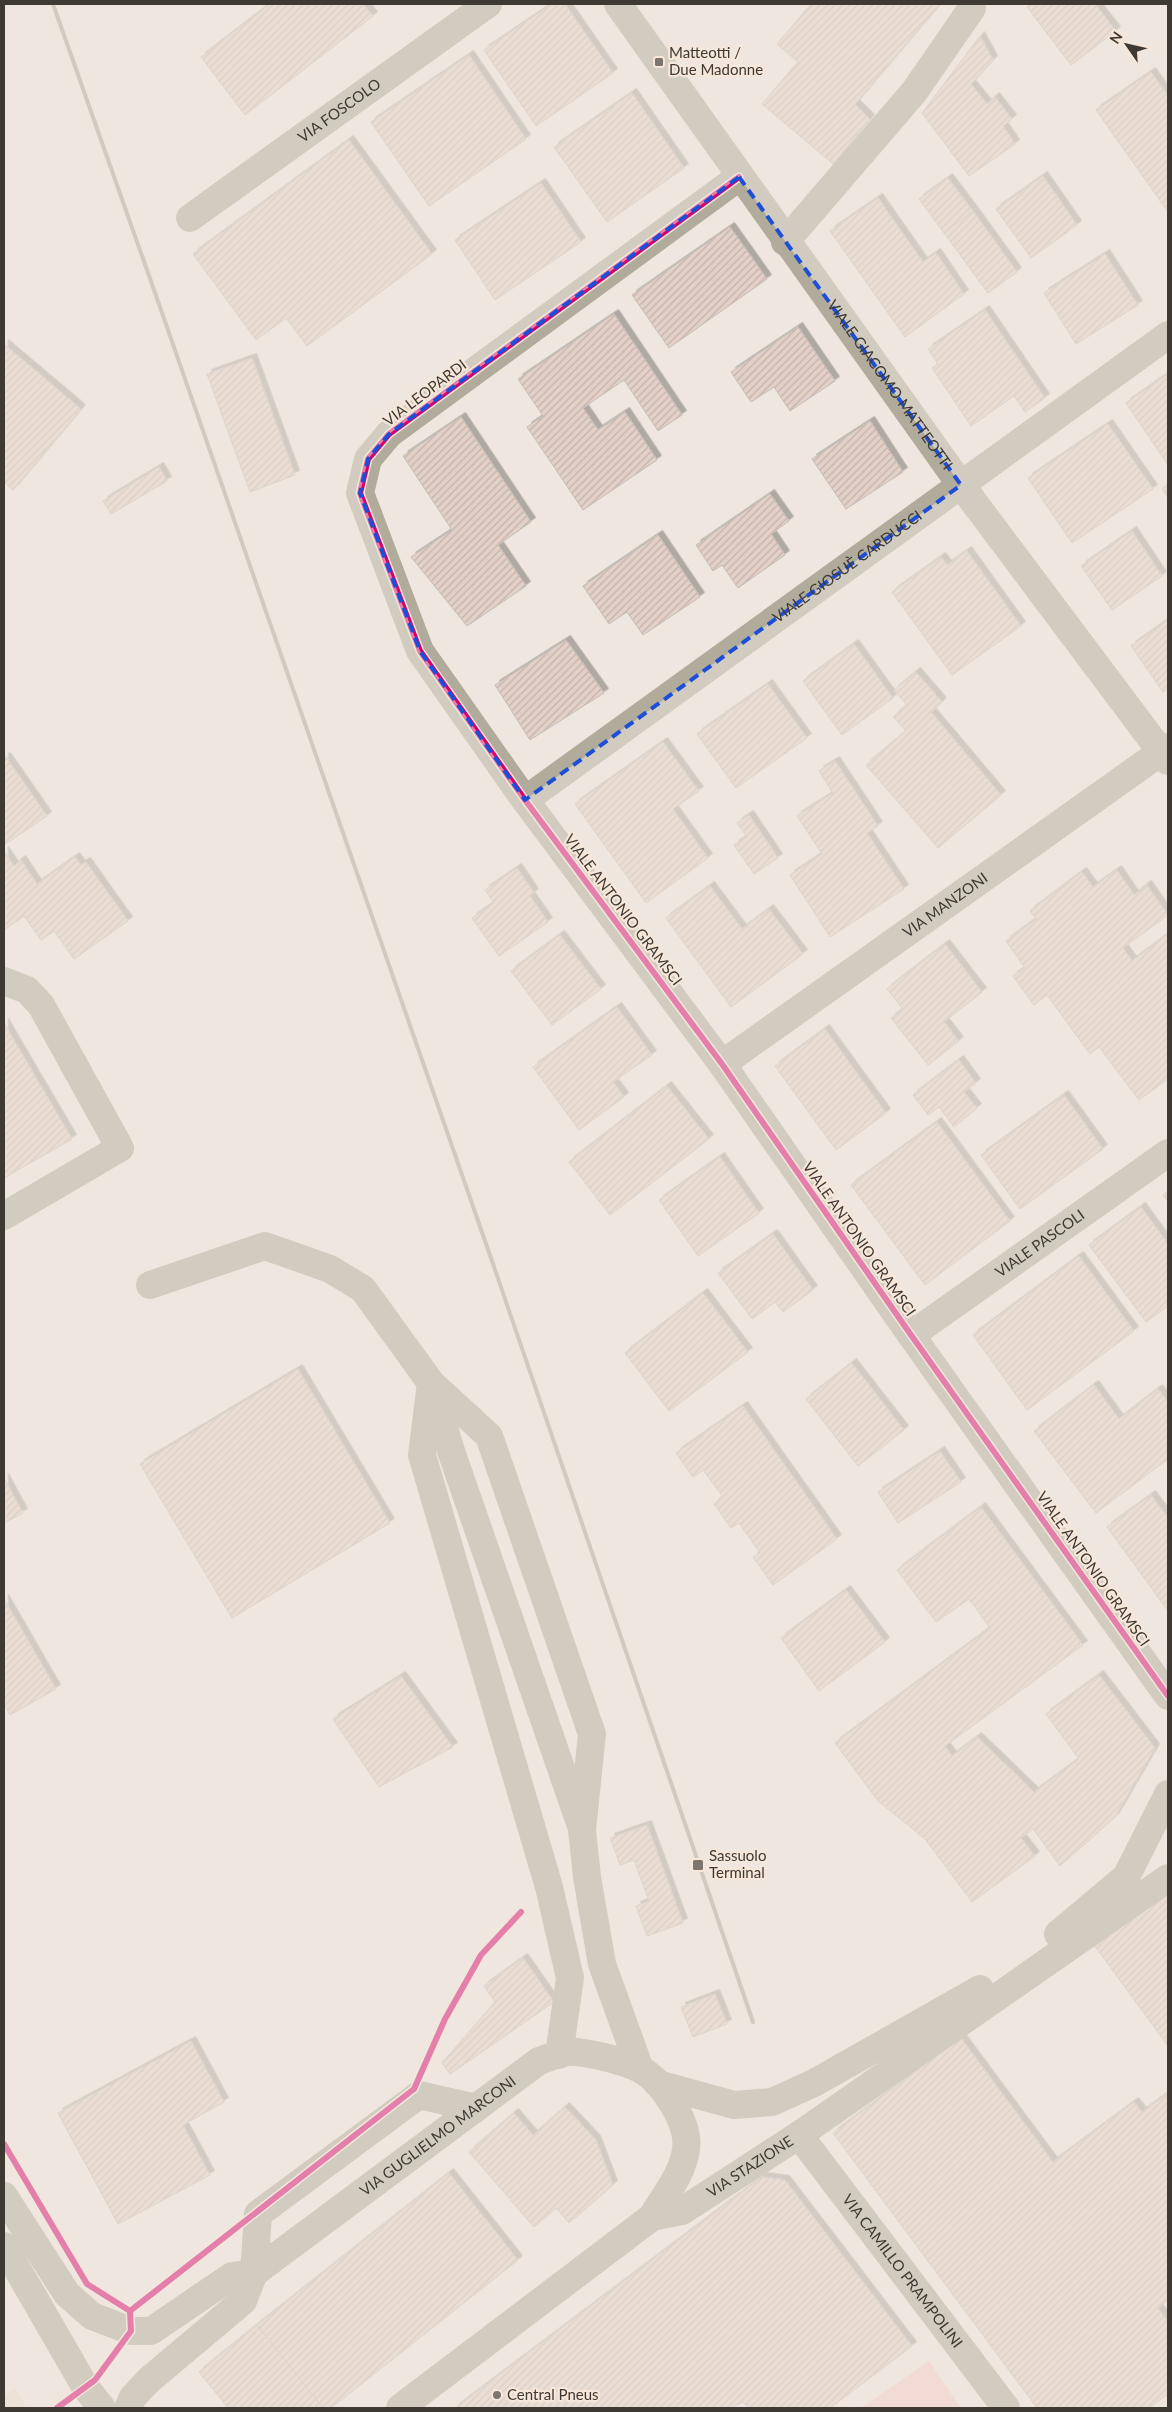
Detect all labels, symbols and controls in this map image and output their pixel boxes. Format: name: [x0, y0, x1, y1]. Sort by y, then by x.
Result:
north arrow: [1102, 20, 1152, 70]
text: N: [1106, 28, 1126, 47]
place label: Matteotti / Due Madonne: [669, 43, 763, 78]
marker: Matteotti / Due Madonne: [653, 56, 665, 68]
street label: VIA FOSCOLO: [294, 74, 384, 146]
street label: VIALE GIACOMO MATTEOTTI: [824, 296, 957, 473]
street label: VIA LEOPARDI: [379, 355, 470, 429]
street label: VIALE GIOSUÈ CARDUCCI: [769, 506, 925, 626]
street label: VIALE ANTONIO GRAMSCI: [561, 830, 687, 988]
street label: VIA MANZONI: [899, 868, 991, 941]
street label: VIALE ANTONIO GRAMSCI: [800, 1158, 920, 1319]
street label: VIALE PASCOLI: [991, 1205, 1087, 1281]
street label: VIALE ANTONIO GRAMSCI: [1034, 1488, 1154, 1649]
place label: Sassuolo Terminal: [709, 1846, 766, 1881]
marker: Sassuolo Terminal: [691, 1858, 705, 1872]
street label: VIA GUGLIELMO MARCONI: [356, 2071, 519, 2199]
street label: VIA STAZIONE: [703, 2131, 796, 2201]
street label: VIA CAMILLO PRAMPOLINI: [839, 2190, 967, 2351]
place label: Central Pneus: [507, 2385, 599, 2403]
marker: Central Pneus: [491, 2389, 503, 2401]

